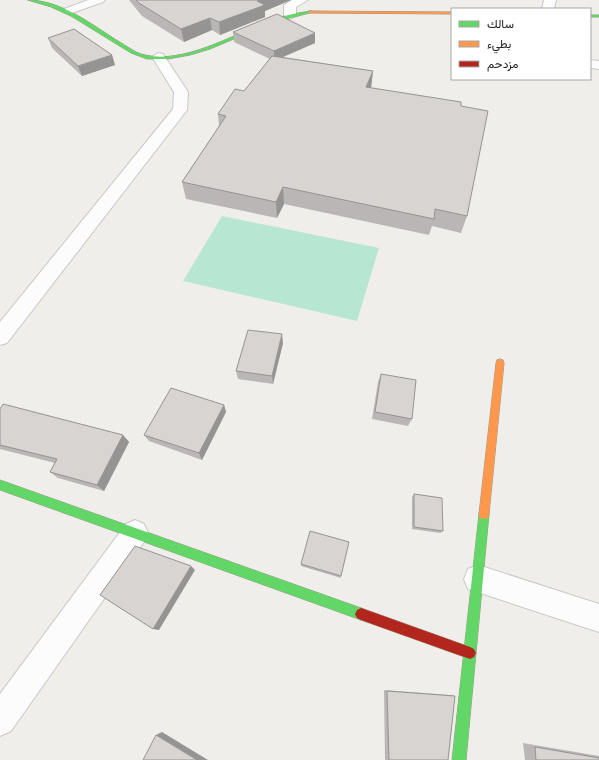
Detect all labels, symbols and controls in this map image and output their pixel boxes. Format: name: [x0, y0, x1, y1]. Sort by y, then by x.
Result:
legend: [451, 8, 591, 80]
text: سالك: [487, 17, 514, 31]
text: بطيء: [487, 37, 511, 54]
text: مزدحم: [487, 57, 518, 72]

